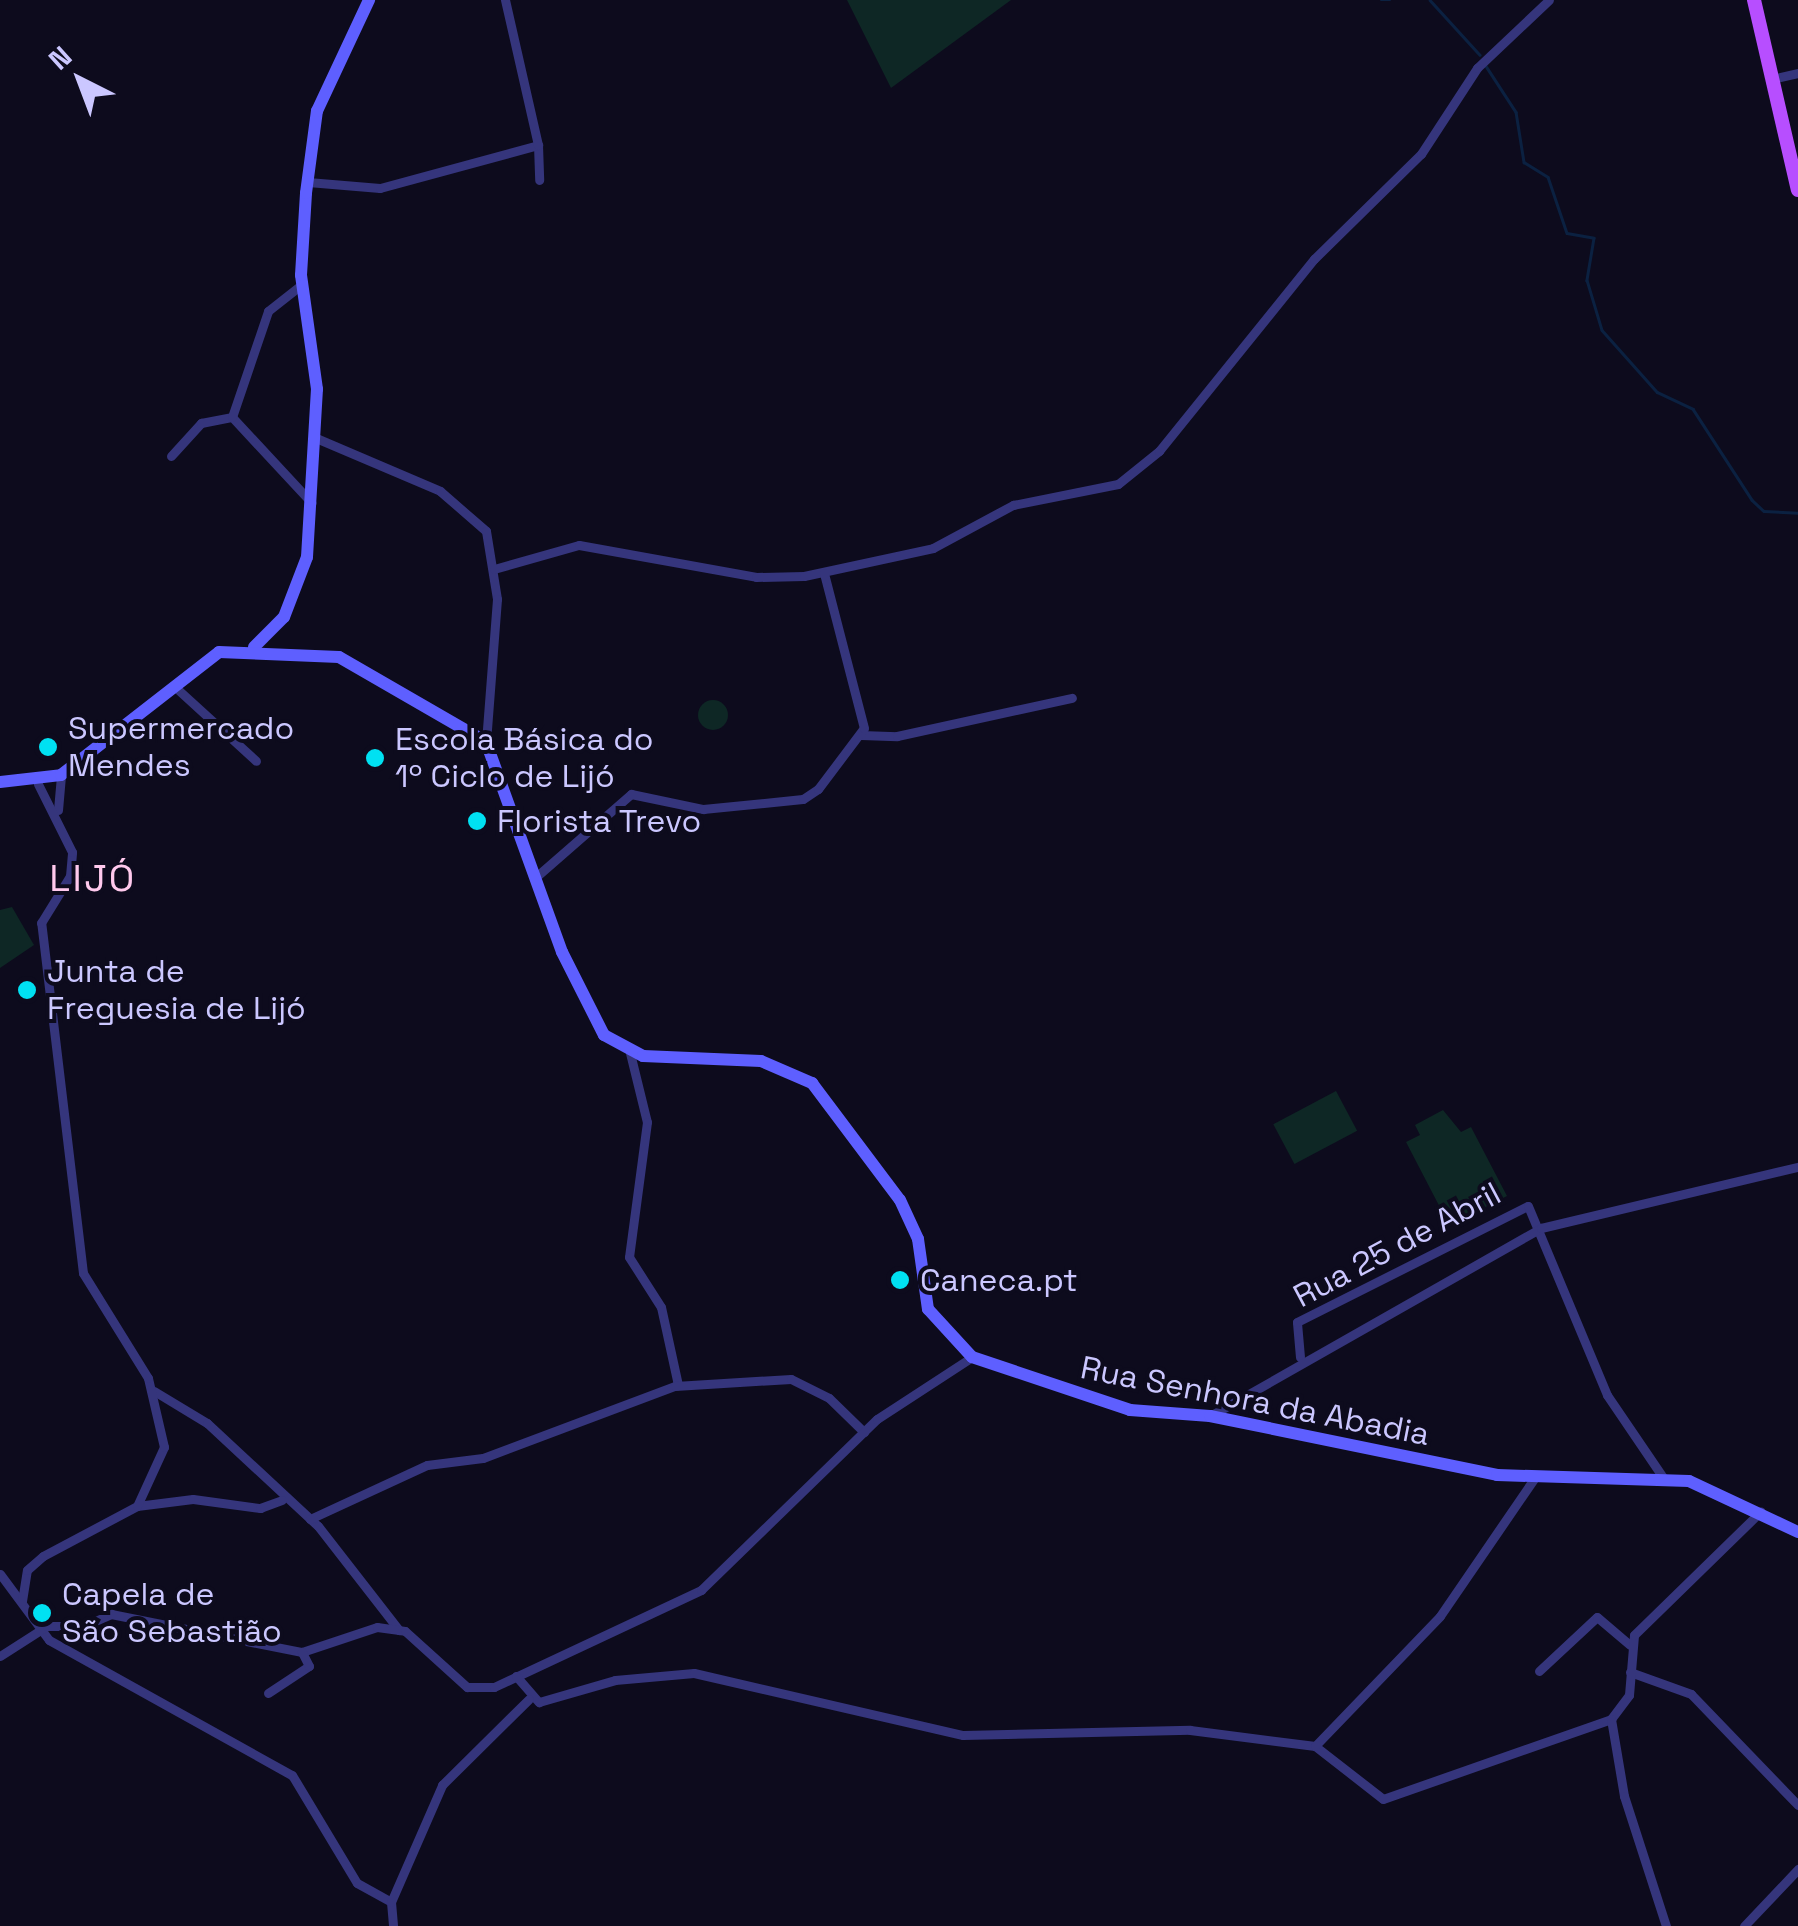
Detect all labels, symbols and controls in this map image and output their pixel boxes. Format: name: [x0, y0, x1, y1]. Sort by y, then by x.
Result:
north arrow: [30, 30, 130, 130]
text: N: [41, 38, 79, 77]
place label: Supermercado Mendes: [68, 710, 294, 785]
place label: Escola Básica do 1º Ciclo de Lijó: [395, 721, 654, 796]
marker: Supermercado Mendes: [37, 736, 59, 758]
marker: Escola Básica do 1º Ciclo de Lijó: [364, 747, 386, 769]
place label: Florista Trevo: [497, 802, 702, 840]
marker: Florista Trevo: [466, 810, 488, 832]
district label: LIJÓ: [49, 856, 137, 902]
place label: Junta de Freguesia de Lijó: [47, 953, 306, 1028]
marker: Junta de Freguesia de Lijó: [16, 979, 38, 1001]
street label: Rua 25 de Abril: [1287, 1174, 1507, 1316]
place label: Caneca.pt: [920, 1261, 1078, 1299]
marker: Caneca.pt: [889, 1269, 911, 1291]
street label: Rua Senhora da Abadia: [1077, 1348, 1433, 1454]
place label: Capela de São Sebastião: [62, 1576, 282, 1651]
marker: Capela de São Sebastião: [31, 1602, 53, 1624]

